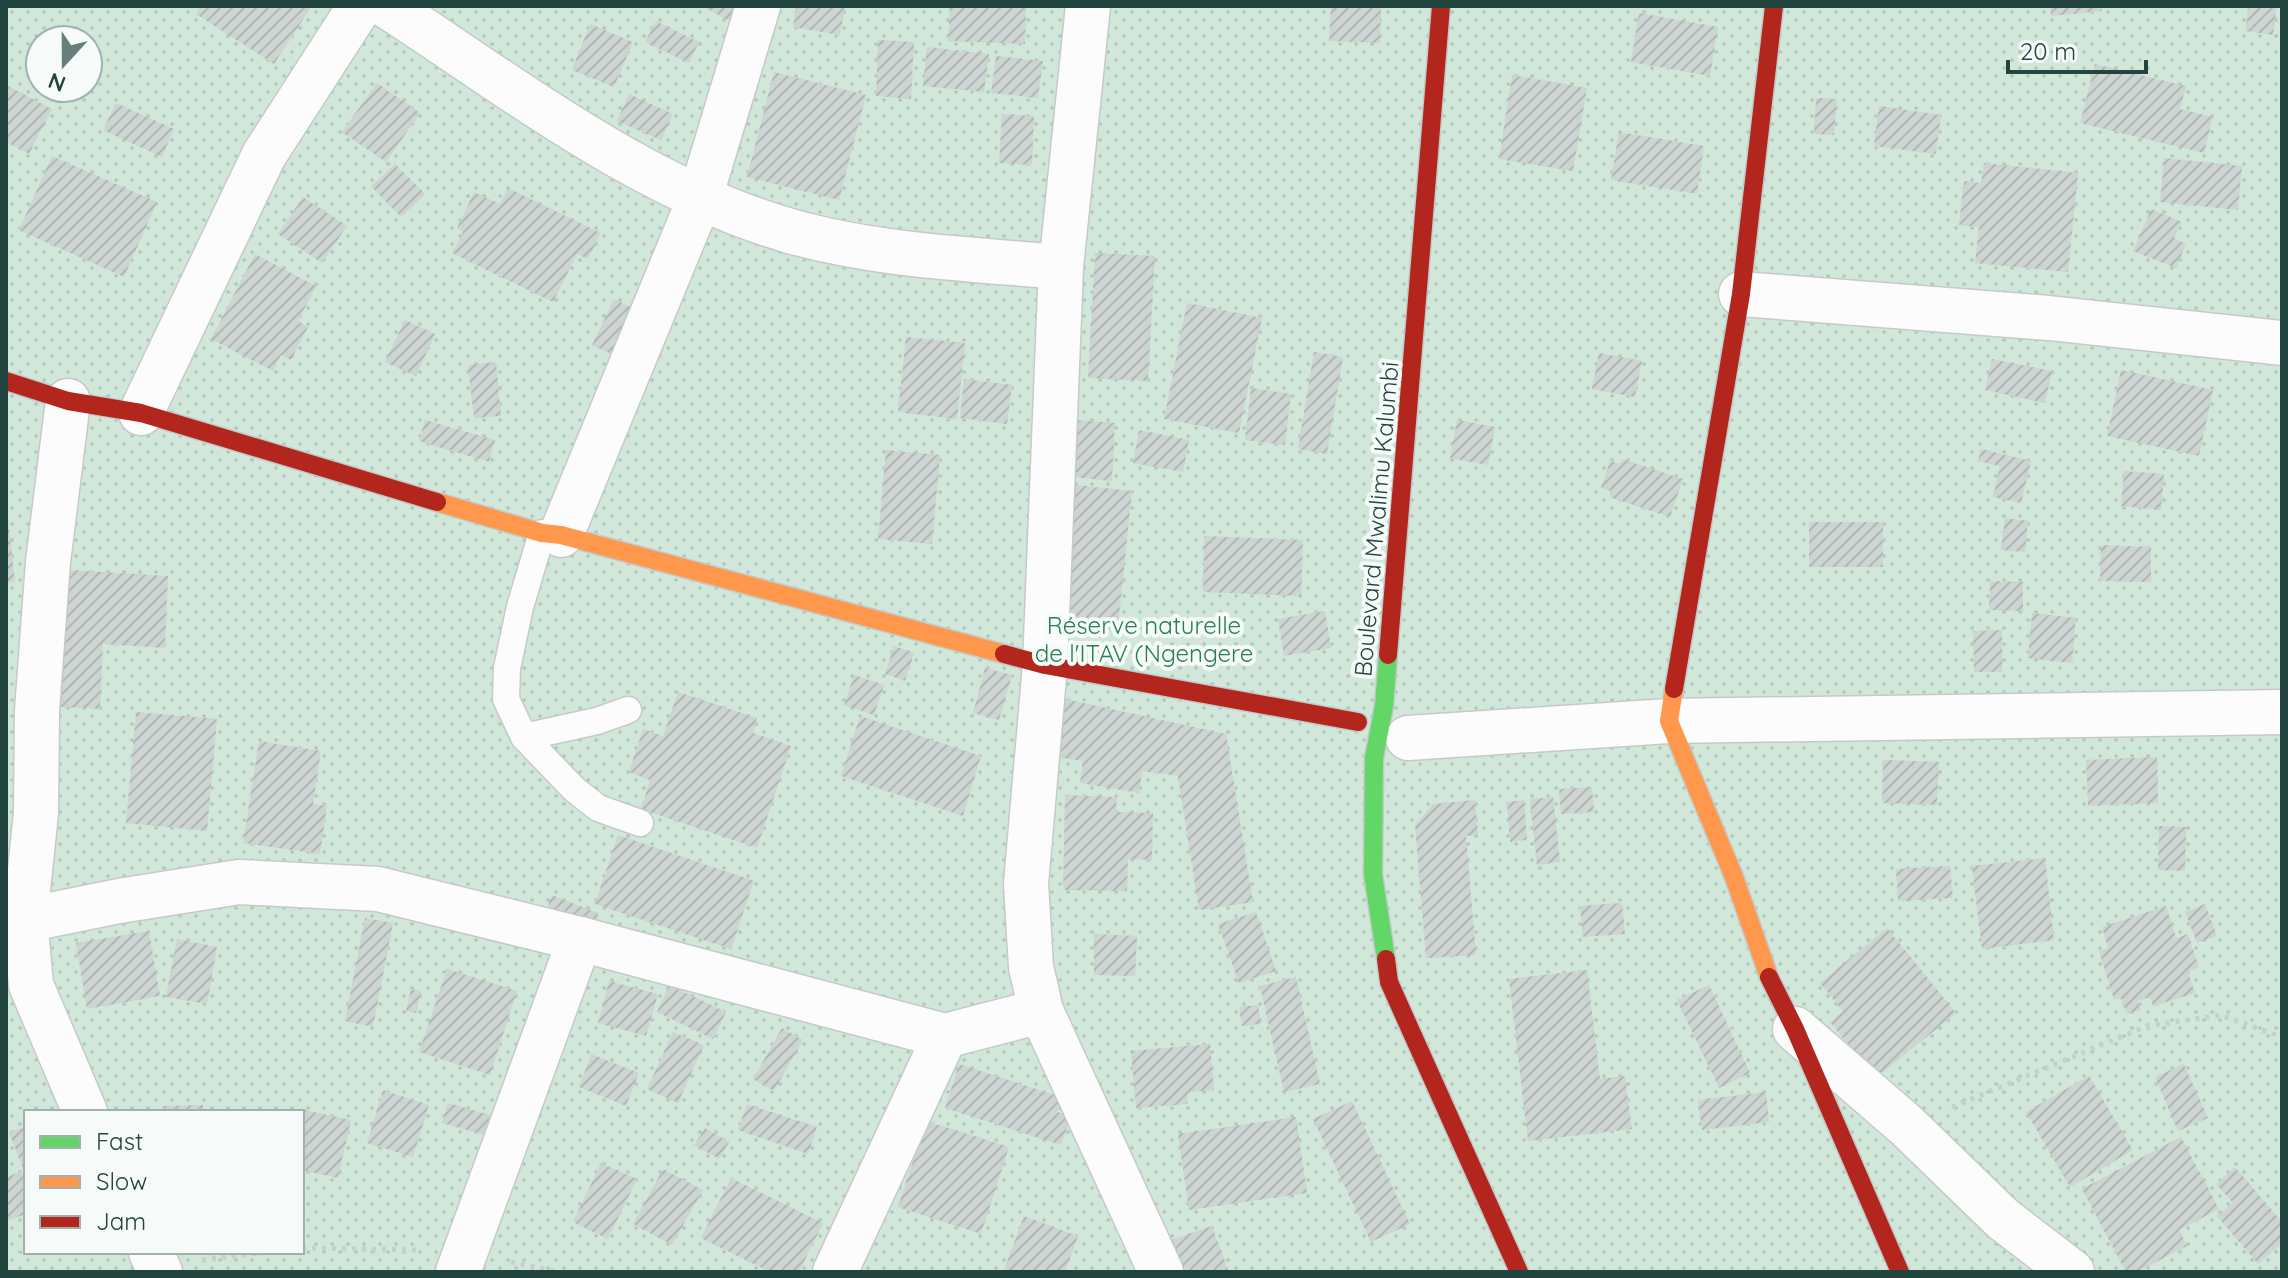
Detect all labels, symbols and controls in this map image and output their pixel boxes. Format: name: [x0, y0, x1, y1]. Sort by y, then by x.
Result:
north arrow: [24, 24, 104, 104]
scale bar: [2008, 24, 2146, 74]
text: 20 m: [2020, 36, 2076, 66]
text: N: [44, 67, 69, 99]
street label: Boulevard Mwalimu Kalumbi: [1347, 360, 1405, 678]
park label: Réserve naturelle de l'ITAV (Ngengere: [1035, 610, 1253, 668]
legend: [24, 1110, 304, 1254]
text: Fast: [96, 1126, 143, 1156]
text: Slow: [96, 1166, 147, 1196]
text: Jam: [96, 1206, 146, 1236]

